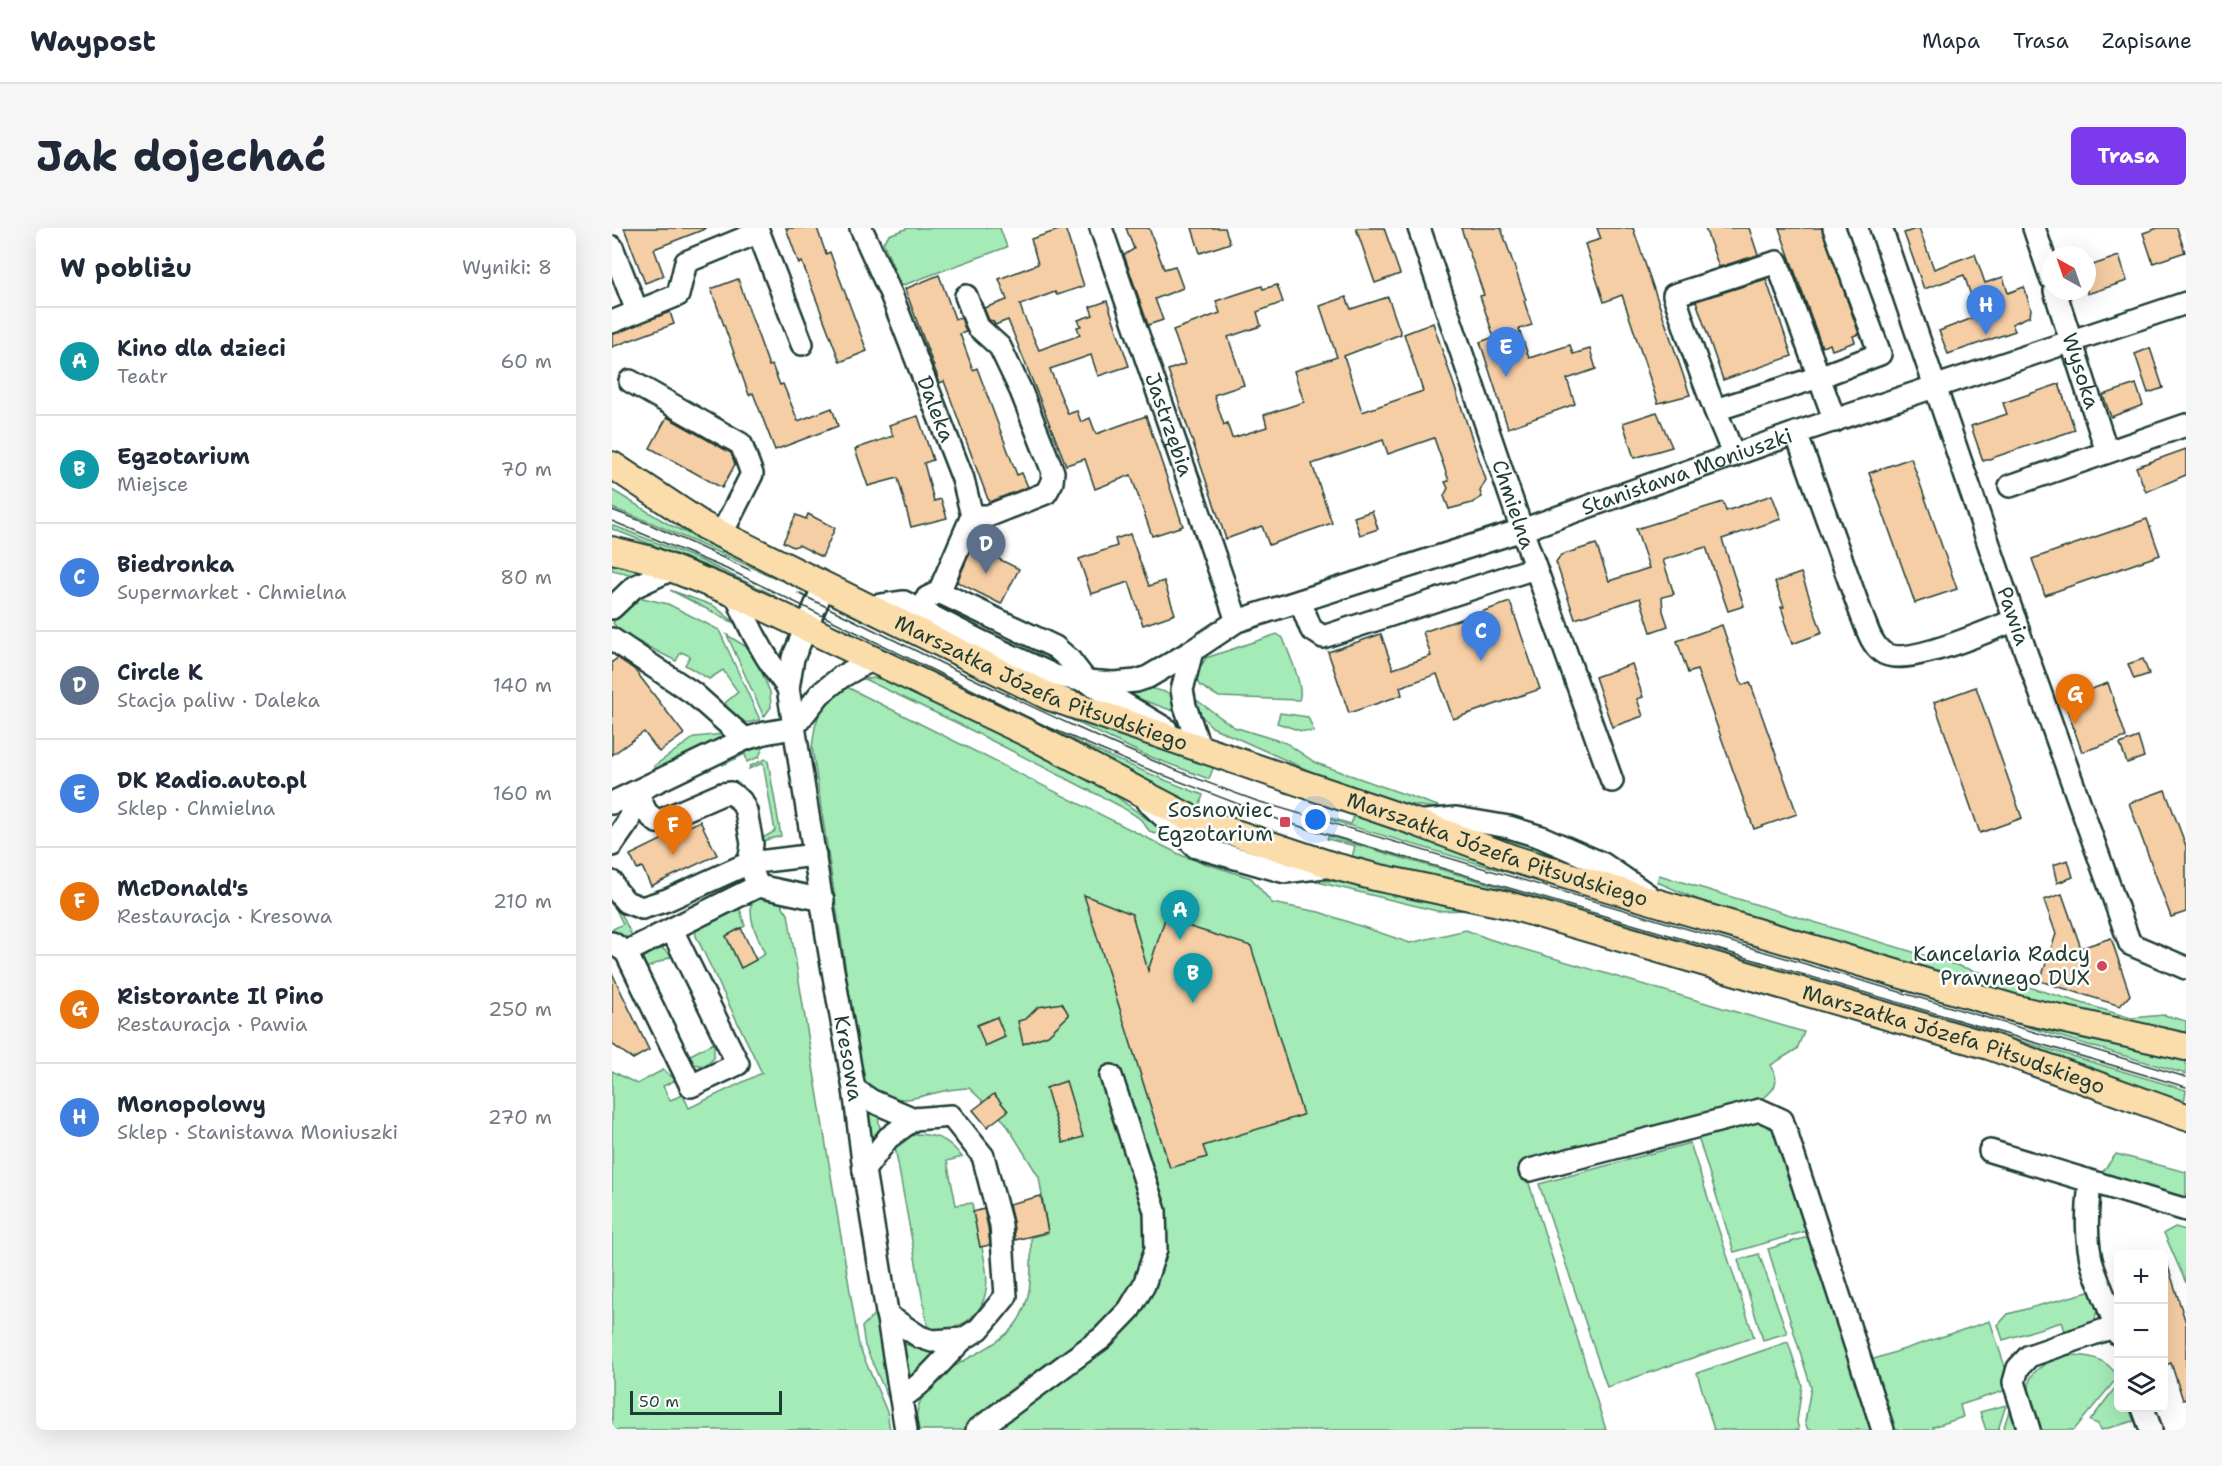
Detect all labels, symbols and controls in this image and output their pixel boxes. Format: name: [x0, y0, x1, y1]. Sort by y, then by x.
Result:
text: Waypost: [30, 22, 156, 60]
text: Mapa: [1922, 27, 1980, 55]
text: Trasa: [2013, 27, 2069, 55]
text: Zapisane: [2102, 27, 2192, 55]
button: Trasa: [2071, 127, 2186, 185]
text: Jak dojechać: [36, 128, 326, 184]
north arrow: [2042, 246, 2096, 300]
text: W pobliżu: [60, 250, 192, 285]
text: Wyniki: 8: [462, 254, 552, 280]
pin: H: [1966, 285, 2006, 335]
pin: E: [1486, 328, 1526, 377]
street label: Wysoka: [2055, 329, 2106, 413]
text: Kino dla dzieci: [117, 334, 286, 363]
text: A: [72, 348, 87, 374]
text: 60 m: [500, 348, 552, 374]
text: Teatr: [117, 363, 168, 389]
street label: Jastrzębia: [1138, 369, 1200, 480]
street label: Daleka: [910, 372, 961, 446]
street label: Stanisława Moniuszki: [1578, 421, 1796, 522]
text: Egzotarium: [117, 442, 250, 471]
text: B: [73, 456, 86, 482]
text: 70 m: [500, 456, 552, 482]
street label: Chmielna: [1485, 456, 1542, 553]
text: Miejsce: [117, 471, 188, 497]
pin: D: [966, 524, 1006, 574]
text: Biedronka: [117, 550, 234, 579]
text: C: [73, 564, 86, 590]
text: 80 m: [500, 564, 552, 590]
text: Supermarket · Chmielna: [117, 579, 347, 605]
street label: Pawia: [1990, 583, 2036, 649]
street label: Marszałka Józefa Piłsudskiego: [890, 608, 1192, 757]
pin: C: [1462, 612, 1500, 661]
text: Circle K: [117, 658, 203, 687]
text: D: [72, 672, 87, 698]
text: 140 m: [493, 672, 552, 698]
pin: G: [2056, 674, 2094, 724]
text: Stacja paliw · Daleka: [117, 687, 320, 713]
text: DK Radio.auto.pl: [117, 766, 307, 795]
text: E: [73, 780, 86, 806]
text: 160 m: [493, 780, 552, 806]
street label: Marszałka Józefa Piłsudskiego: [1343, 786, 1651, 913]
text: Sklep · Chmielna: [117, 795, 275, 821]
place label: Sosnowiec Egzotarium: [1157, 796, 1273, 848]
your location: [1301, 805, 1330, 834]
pin: F: [654, 806, 692, 855]
marker: Sosnowiec Egzotarium: [1278, 815, 1292, 829]
text: McDonald's: [117, 874, 248, 903]
text: F: [74, 888, 85, 914]
text: 210 m: [493, 888, 552, 914]
pin: A: [1160, 890, 1200, 940]
text: Restauracja · Kresowa: [117, 903, 332, 929]
place label: Kancelaria Radcy Prawnego DUX: [1913, 940, 2090, 992]
pin: B: [1174, 954, 1212, 1003]
marker: Kancelaria Radcy Prawnego DUX: [2095, 959, 2109, 973]
street label: Marszałka Józefa Piłsudskiego: [1799, 978, 2109, 1101]
text: Ristorante Il Pino: [117, 982, 324, 1011]
text: G: [71, 996, 88, 1022]
text: 250 m: [488, 996, 552, 1022]
text: Restauracja · Pawia: [117, 1011, 307, 1037]
street label: Kresowa: [827, 1013, 869, 1103]
text: Monopolowy: [117, 1090, 266, 1119]
text: H: [72, 1104, 87, 1130]
text: 270 m: [488, 1104, 552, 1130]
text: Sklep · Stanisława Moniuszki: [117, 1119, 398, 1145]
map controls: [2114, 1250, 2168, 1412]
button: +: [2114, 1250, 2168, 1304]
button: −: [2114, 1304, 2168, 1358]
button: layers: [2114, 1358, 2168, 1412]
scale bar: [630, 1388, 782, 1416]
text: 50 m: [639, 1391, 679, 1412]

